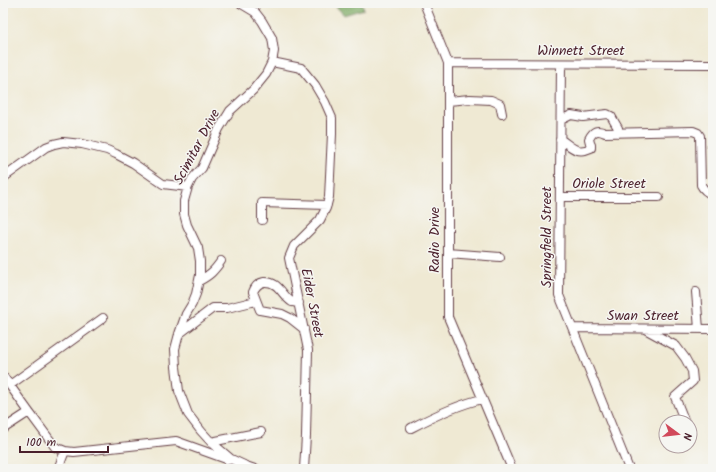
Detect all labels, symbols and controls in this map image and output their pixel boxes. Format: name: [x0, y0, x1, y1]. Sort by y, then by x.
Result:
street label: Winnett Street: [537, 40, 625, 62]
street label: Scimitar Drive: [168, 105, 226, 189]
street label: Oriole Street: [572, 173, 646, 195]
street label: Springfield Street: [536, 186, 558, 288]
street label: Radio Drive: [424, 206, 446, 273]
street label: Eider Street: [294, 266, 330, 340]
street label: Swan Street: [607, 305, 680, 327]
north arrow: [658, 414, 698, 454]
scale bar: [20, 428, 108, 454]
text: N: [677, 431, 696, 442]
text: 100 m: [26, 433, 57, 452]

